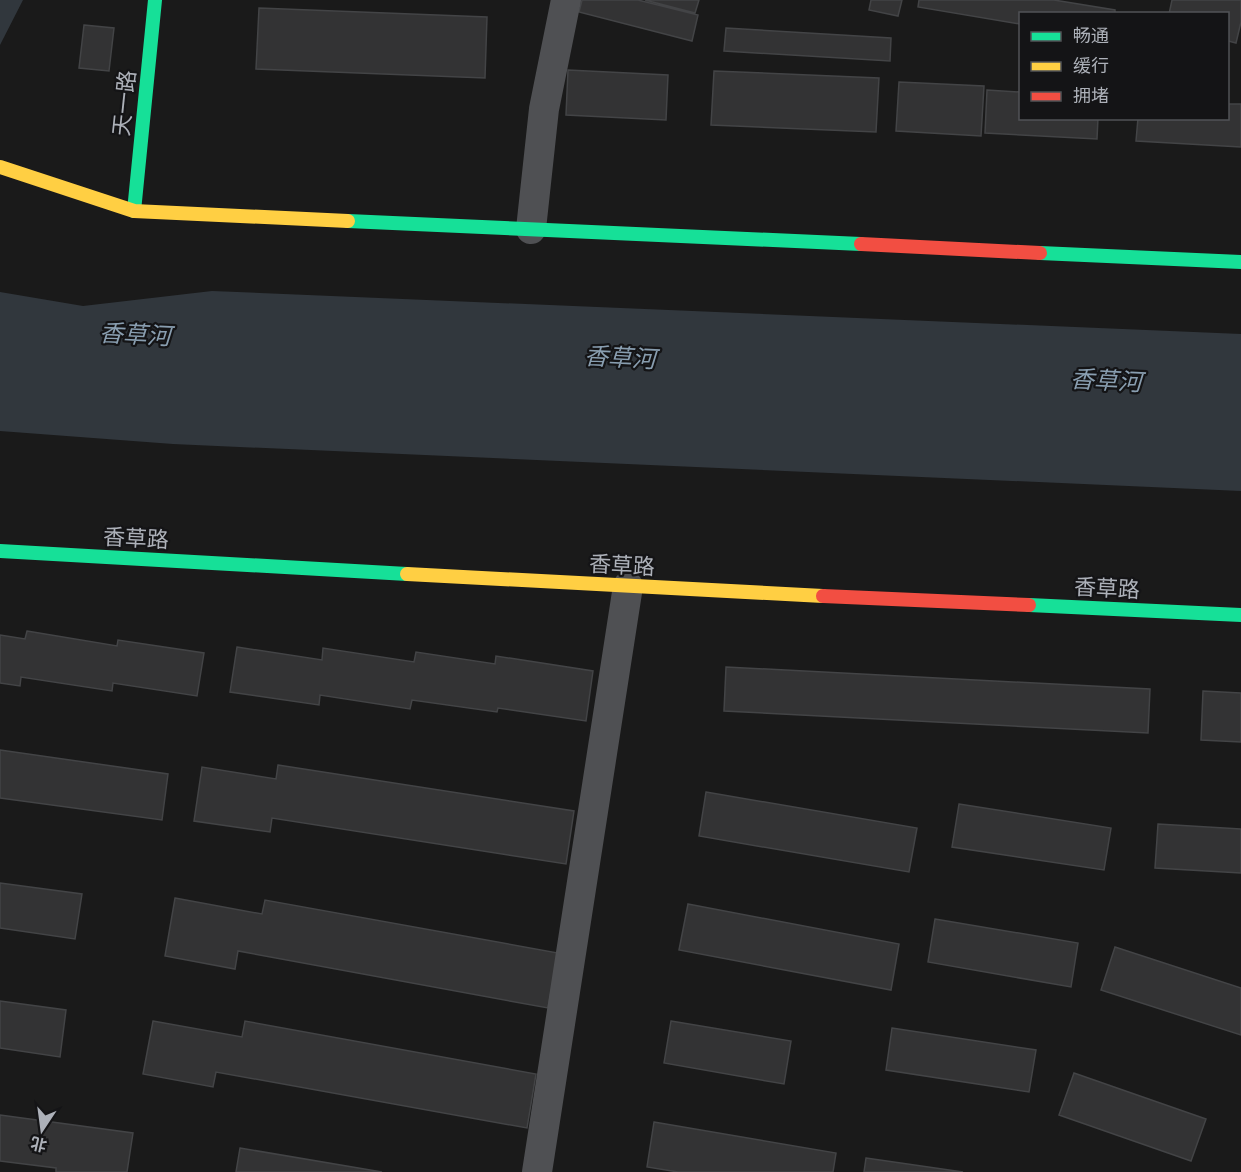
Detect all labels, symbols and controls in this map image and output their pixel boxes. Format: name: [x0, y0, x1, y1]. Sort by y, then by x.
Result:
legend: [1019, 12, 1229, 120]
text: 畅通: [1073, 24, 1109, 47]
text: 缓行: [1073, 54, 1109, 77]
street label: 天一路: [107, 69, 141, 137]
text: 拥堵: [1073, 84, 1109, 107]
water label: 香草河: [98, 317, 176, 352]
water label: 香草河: [583, 340, 661, 375]
water label: 香草河: [1069, 363, 1147, 398]
street label: 香草路: [102, 522, 170, 554]
street label: 香草路: [588, 549, 656, 581]
street label: 香草路: [1073, 572, 1141, 604]
north arrow: [12, 1100, 72, 1160]
text: 北: [29, 1132, 49, 1156]

